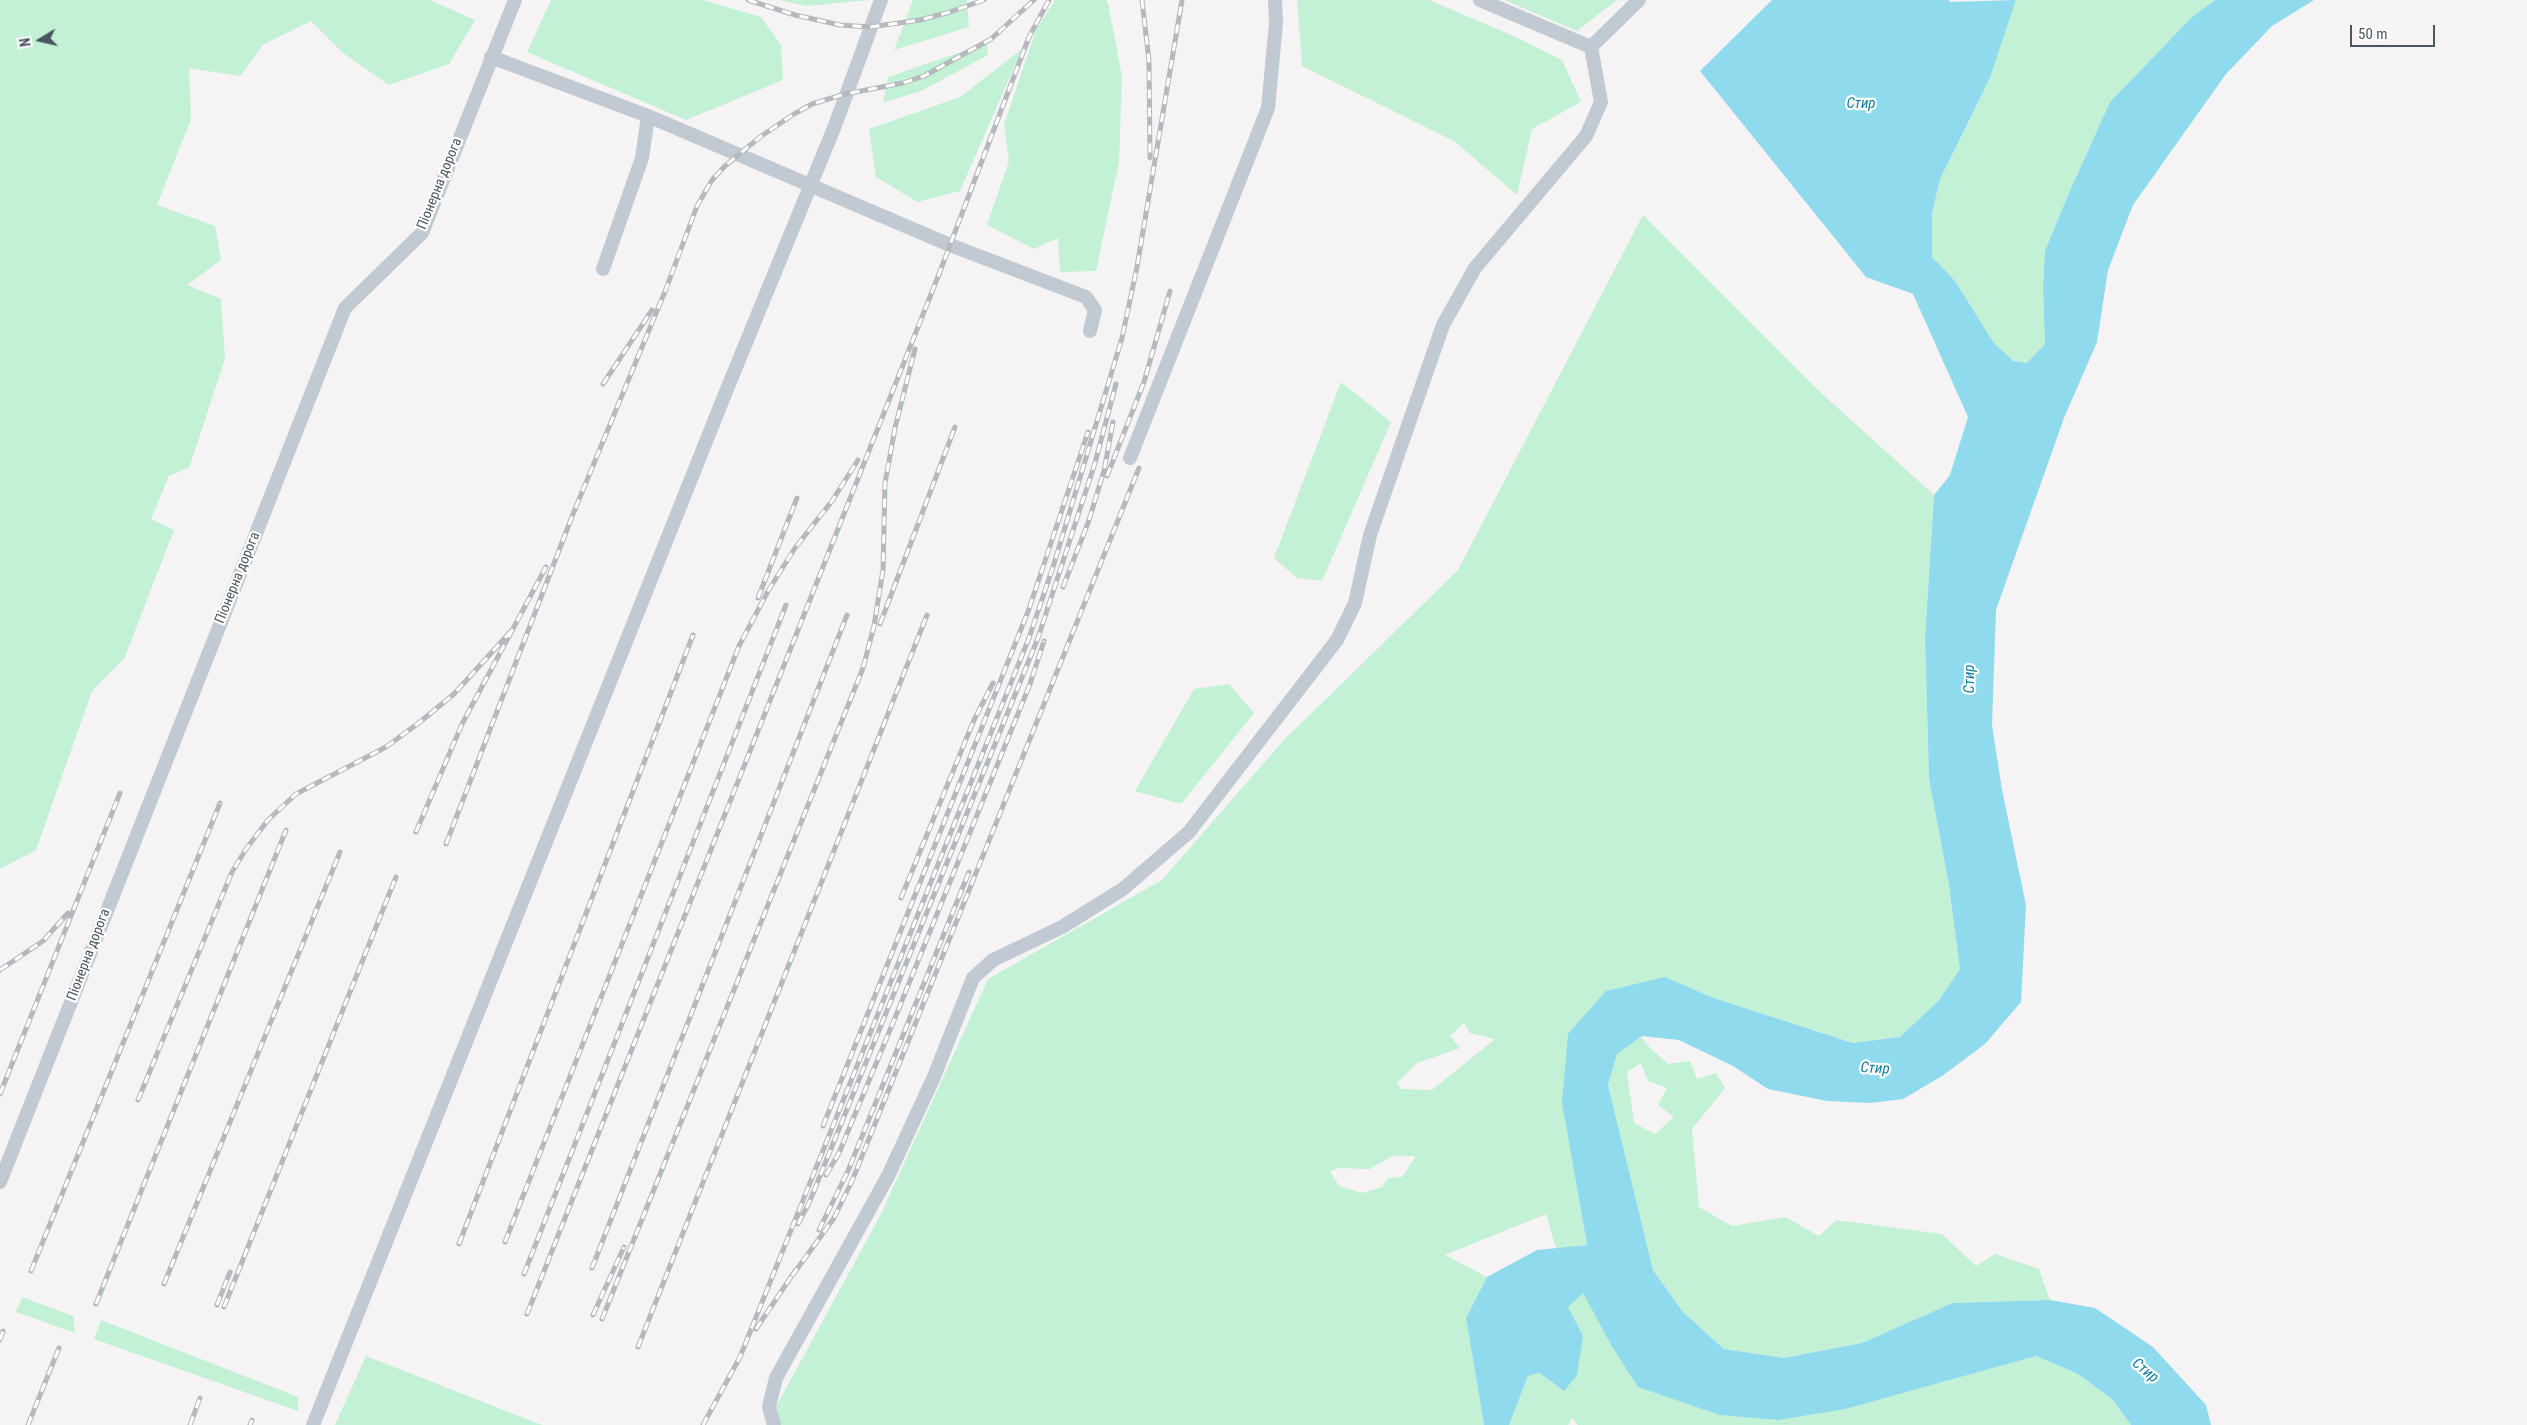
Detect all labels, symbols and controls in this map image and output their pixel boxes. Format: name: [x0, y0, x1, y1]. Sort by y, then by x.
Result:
north arrow: [15, 15, 65, 65]
scale bar: [2352, 15, 2437, 47]
text: 50 m: [2358, 25, 2388, 43]
text: N: [17, 37, 34, 48]
water label: Стир: [1846, 95, 1876, 113]
street label: Піонерна дорога: [414, 136, 466, 232]
street label: Піонерна дорога: [212, 530, 264, 626]
water label: Стир: [1961, 664, 1979, 694]
street label: Піонерна дорога: [64, 907, 114, 1003]
water label: Стир: [1860, 1059, 1890, 1079]
water label: Стир: [2128, 1355, 2162, 1387]

